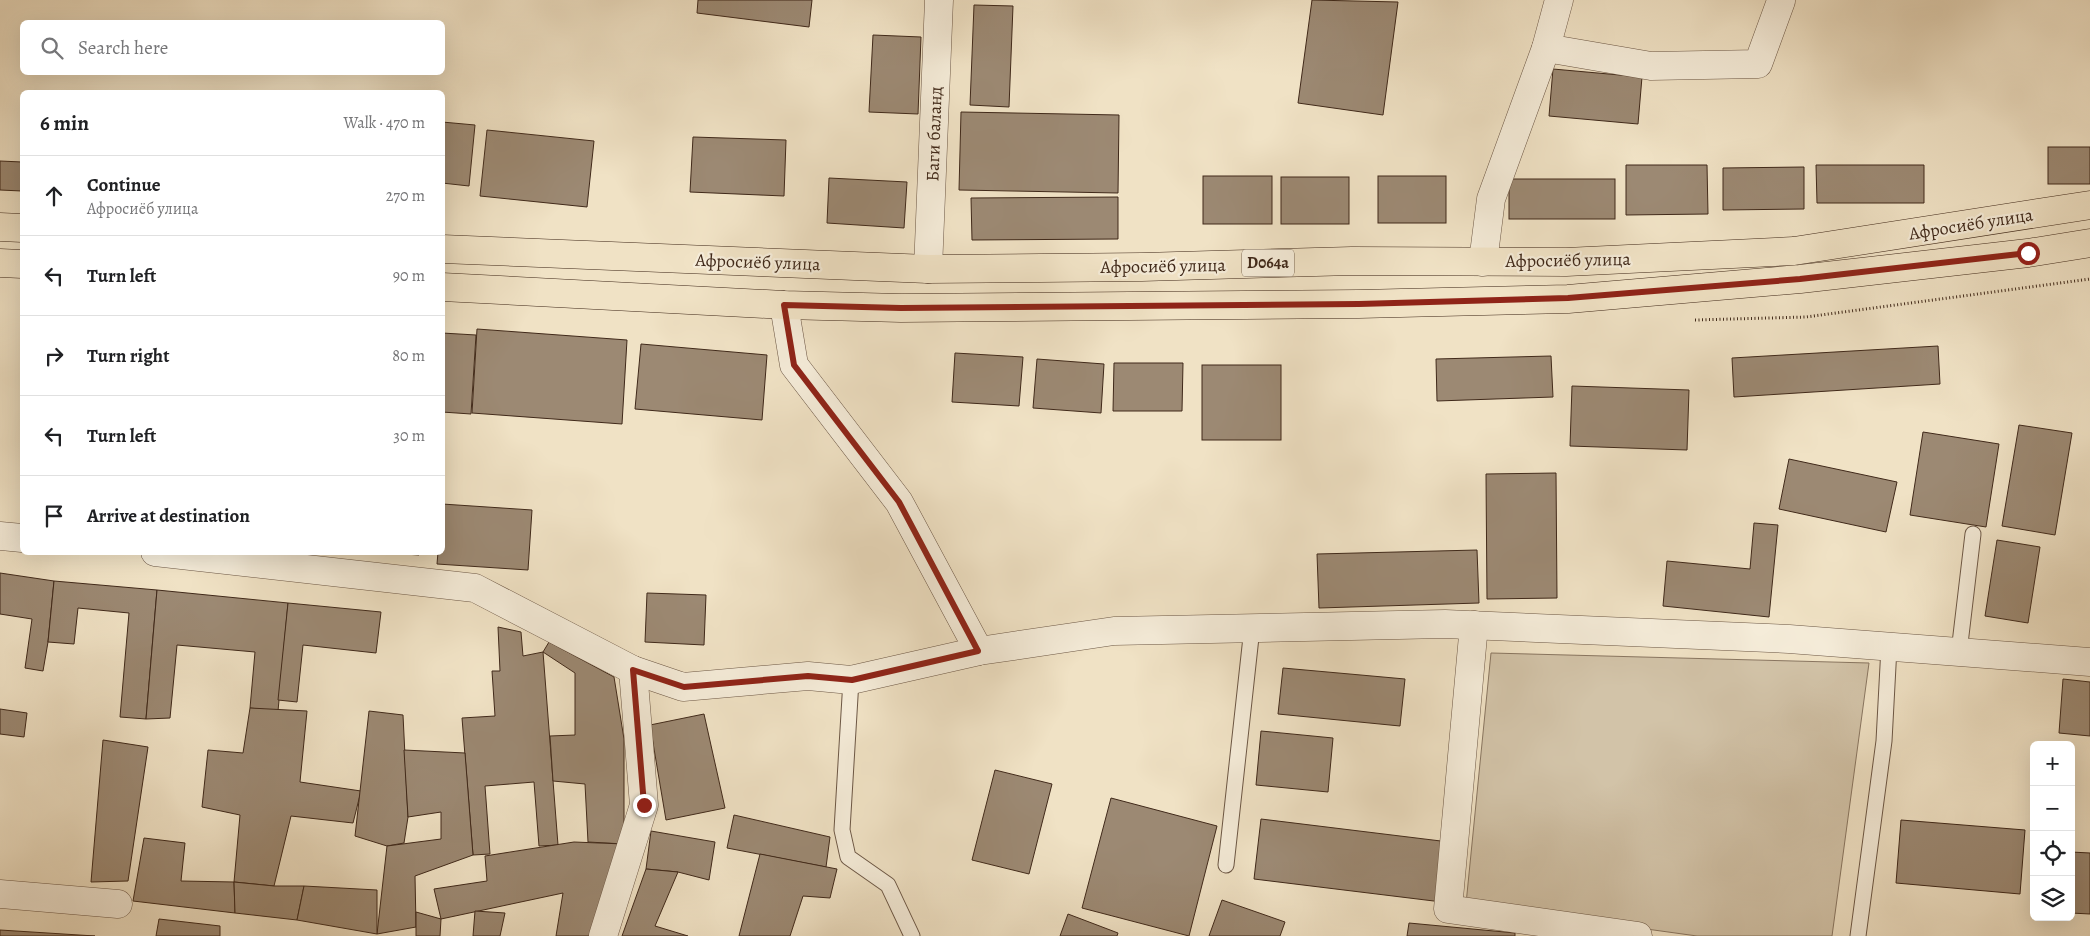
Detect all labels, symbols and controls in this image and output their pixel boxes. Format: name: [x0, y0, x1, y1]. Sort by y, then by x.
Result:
search box: [20, 20, 445, 75]
icon: search: [38, 34, 66, 62]
text: Search here: [78, 35, 168, 61]
street label: Баги баланд: [920, 86, 948, 182]
text: 6 min: [40, 109, 89, 137]
text: Walk · 470 m: [344, 112, 425, 134]
text: Continue: [87, 172, 161, 198]
icon: ahead: [40, 182, 68, 210]
text: 270 m: [386, 185, 425, 207]
text: Афросиёб улица: [87, 198, 198, 220]
street label: Афросиёб улица: [1906, 202, 2035, 246]
route start: [2017, 242, 2040, 265]
street label: Афросиёб улица: [1504, 247, 1632, 273]
street label: Афросиёб улица: [694, 248, 822, 276]
road number: D064a: [1242, 250, 1294, 276]
street label: Афросиёб улица: [1099, 253, 1227, 279]
icon: left: [40, 262, 68, 290]
text: Turn left: [87, 263, 156, 289]
text: 90 m: [393, 265, 425, 287]
icon: right: [40, 342, 68, 370]
text: Turn right: [87, 343, 169, 369]
text: 80 m: [392, 345, 425, 367]
icon: left: [40, 422, 68, 450]
text: Turn left: [87, 423, 156, 449]
text: 30 m: [393, 425, 425, 447]
icon: arrive: [40, 502, 68, 530]
text: Arrive at destination: [87, 503, 250, 529]
map controls: [2030, 741, 2075, 921]
button: +: [2030, 741, 2075, 786]
button: −: [2030, 786, 2075, 831]
route end: [633, 794, 656, 817]
button: locate: [2030, 831, 2075, 876]
button: layers: [2030, 876, 2075, 921]

